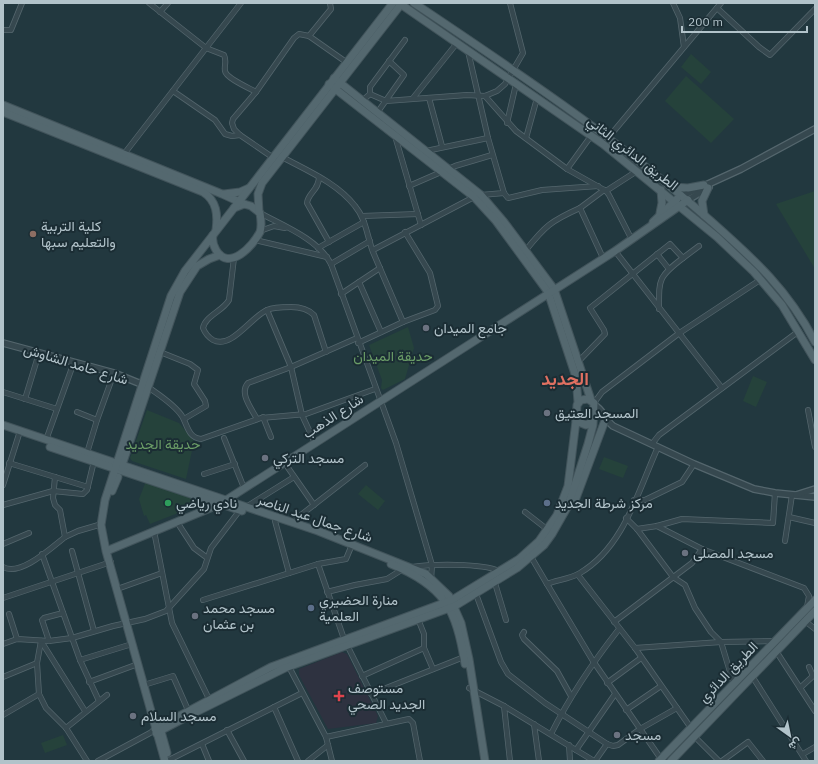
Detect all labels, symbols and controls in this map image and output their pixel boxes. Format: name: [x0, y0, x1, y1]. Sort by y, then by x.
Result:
scale bar: [682, 8, 807, 34]
text: 200 m: [688, 14, 723, 29]
street label: الطريق الدائري الثاني: [582, 112, 682, 197]
place label: كلية التربية والتعليم سبها: [41, 217, 116, 251]
marker: كلية التربية والتعليم سبها: [28, 229, 38, 239]
place label: جامع الميدان: [434, 319, 507, 339]
marker: جامع الميدان: [421, 323, 431, 333]
street label: شارع حامد الشاوش: [21, 340, 130, 390]
park label: حديقة الميدان: [353, 347, 433, 365]
district label: الجديد: [541, 367, 589, 390]
street label: شارع الذهب: [299, 390, 368, 444]
place label: المسجد العتيق: [555, 404, 639, 422]
marker: المسجد العتيق: [542, 408, 552, 418]
park label: حديقة الجديد: [126, 435, 200, 453]
place label: مسجد التركي: [273, 449, 344, 470]
marker: مسجد التركي: [260, 453, 270, 463]
street label: شارع جمال عبد الناصر: [254, 490, 375, 548]
place label: نادي رياضي: [176, 494, 237, 515]
place label: مركز شرطة الجديد: [555, 494, 653, 512]
marker: نادي رياضي: [163, 498, 173, 508]
marker: مركز شرطة الجديد: [542, 498, 552, 508]
place label: مسجد المصلى: [693, 544, 773, 562]
marker: مسجد المصلى: [680, 548, 690, 558]
place label: منارة الحضيري العلمية: [319, 591, 398, 625]
place label: مسجد محمد بن عثمان: [203, 599, 275, 633]
marker: منارة الحضيري العلمية: [306, 603, 316, 613]
marker: مسجد محمد بن عثمان: [190, 611, 200, 621]
street label: الطريق الدائري: [694, 638, 764, 708]
place label: مستوصف الجديد الصحي: [348, 679, 425, 716]
marker: مستوصف الجديد الصحي: [333, 690, 345, 702]
place label: مسجد السلام: [141, 707, 216, 725]
marker: مسجد السلام: [128, 711, 138, 721]
north arrow: [770, 716, 810, 756]
place label: مسجد: [625, 726, 661, 744]
marker: مسجد: [612, 730, 622, 740]
text: ش: [786, 735, 805, 754]

